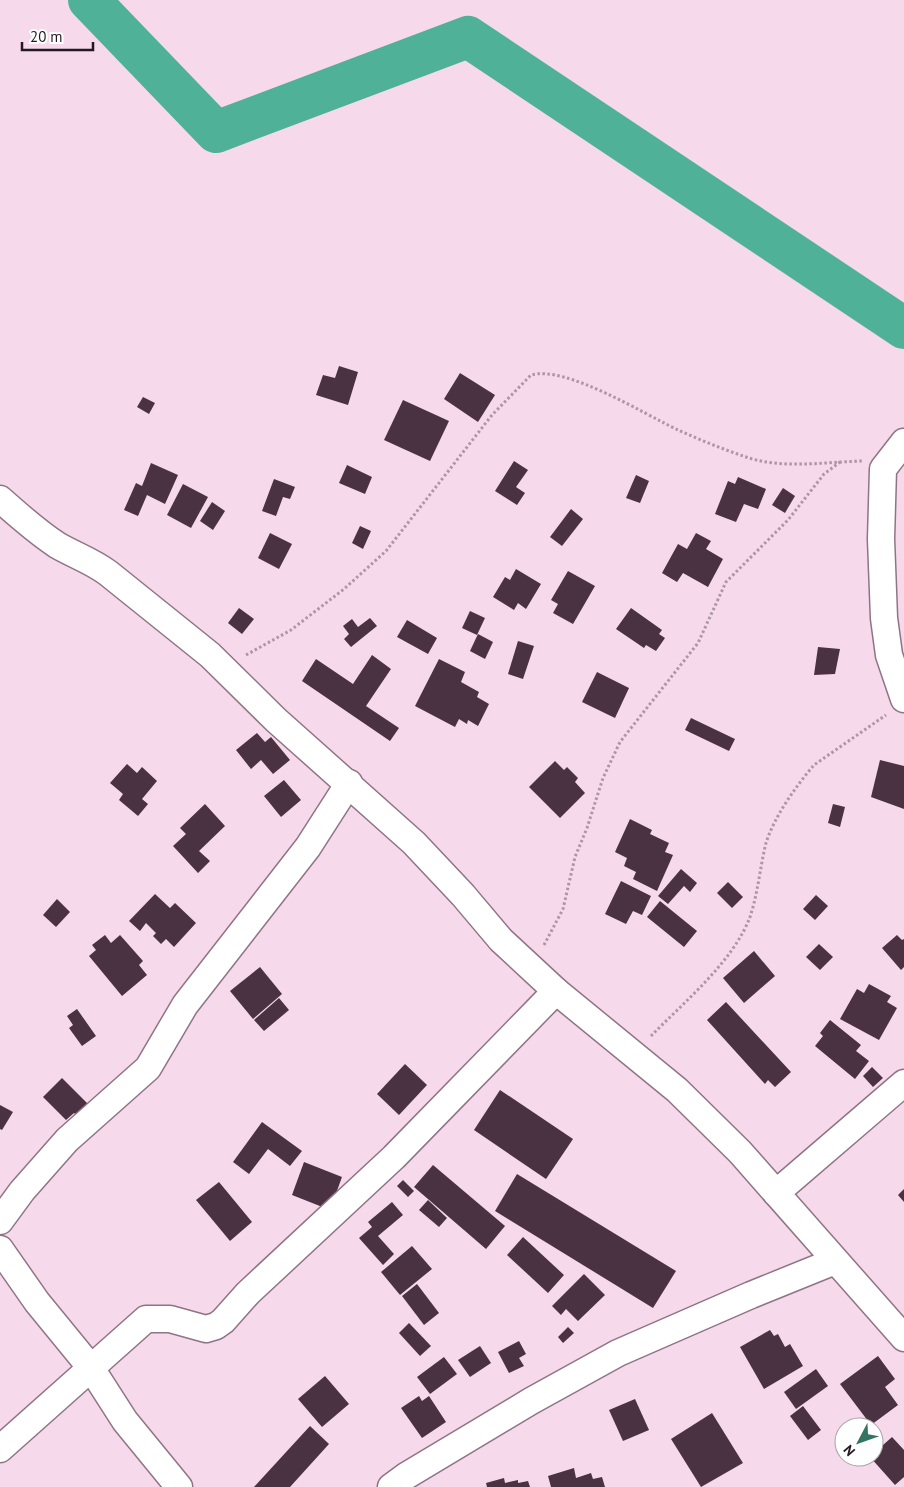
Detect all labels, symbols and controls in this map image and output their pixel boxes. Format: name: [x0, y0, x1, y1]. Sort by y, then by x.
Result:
scale bar: [22, 20, 94, 52]
text: 20 m: [30, 27, 63, 46]
north arrow: [834, 1417, 884, 1467]
text: N: [839, 1441, 859, 1460]

